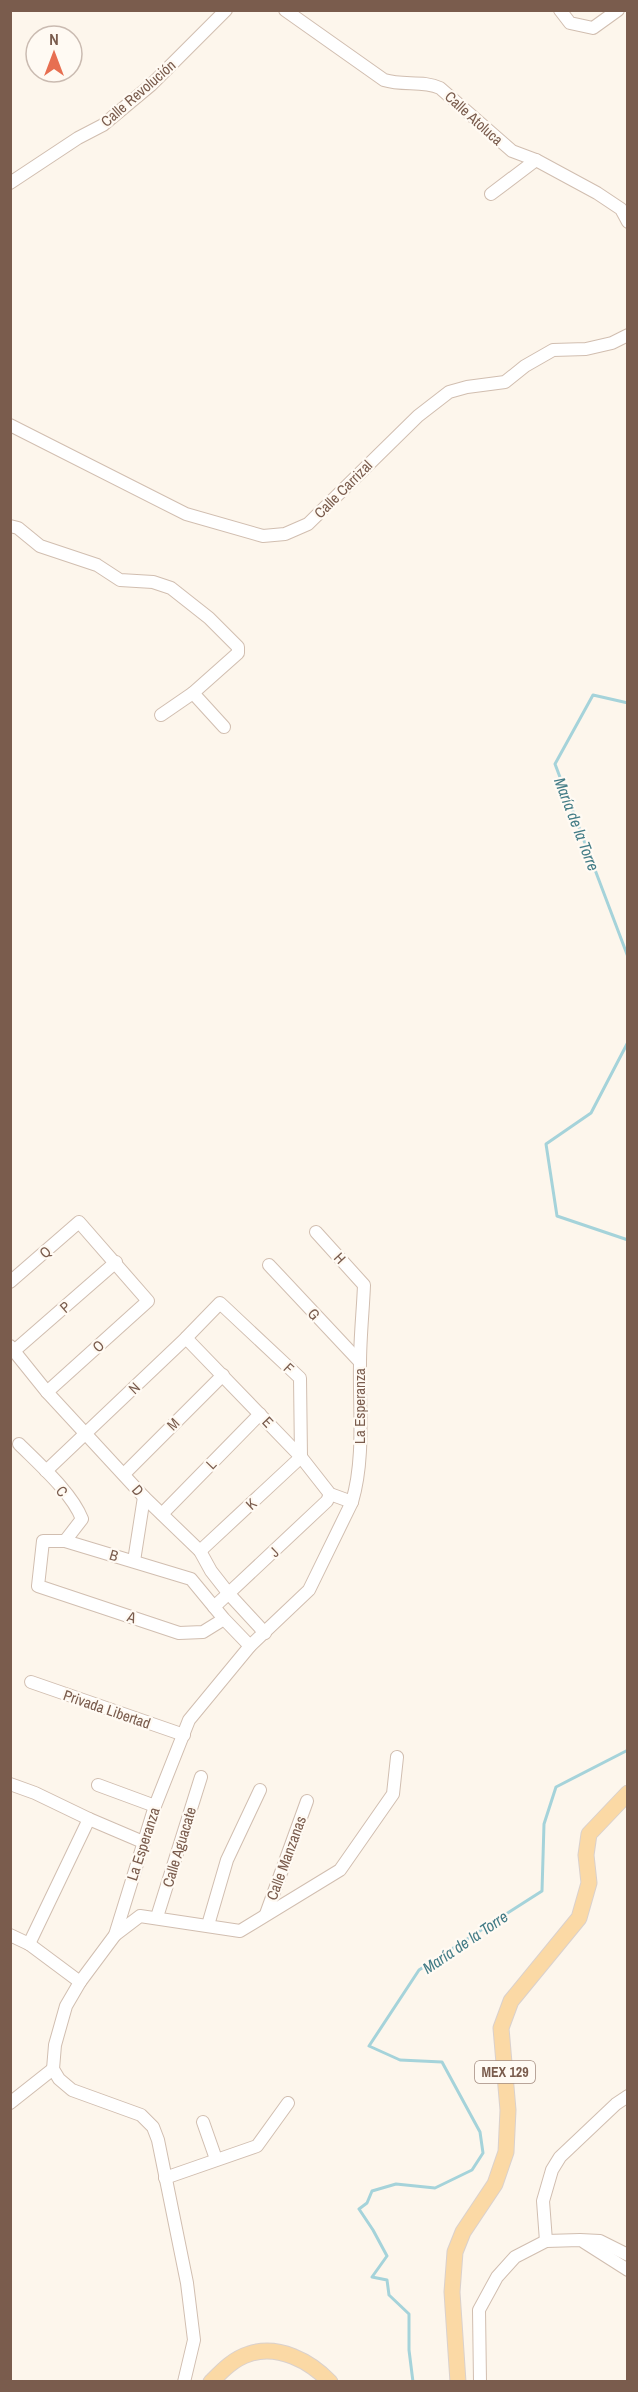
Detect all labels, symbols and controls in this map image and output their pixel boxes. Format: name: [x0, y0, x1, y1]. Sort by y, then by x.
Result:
north arrow: [24, 24, 84, 84]
text: N: [49, 28, 59, 50]
street label: Calle Revolución: [96, 55, 180, 131]
street label: Calle Atoluca: [440, 86, 508, 150]
street label: Calle Carrizal: [309, 455, 377, 523]
water label: María de la Torre: [549, 774, 605, 874]
street label: Q: [34, 1241, 56, 1263]
street label: H: [329, 1248, 351, 1268]
street label: P: [55, 1296, 75, 1318]
street label: G: [303, 1303, 325, 1325]
street label: O: [87, 1335, 109, 1357]
street label: F: [279, 1358, 299, 1378]
street label: La Esperanza: [349, 1368, 370, 1444]
street label: N: [124, 1377, 144, 1399]
street label: E: [258, 1412, 278, 1432]
street label: M: [162, 1413, 184, 1435]
street label: L: [201, 1454, 221, 1474]
street label: D: [127, 1480, 149, 1500]
street label: C: [51, 1481, 73, 1501]
street label: K: [241, 1493, 262, 1514]
street label: J: [264, 1542, 284, 1562]
street label: B: [107, 1544, 121, 1566]
street label: A: [124, 1605, 140, 1629]
street label: Privada Libertad: [61, 1684, 153, 1734]
street label: Calle Aguacate: [157, 1804, 201, 1890]
street label: La Esperanza: [121, 1805, 165, 1883]
street label: Calle Manzanas: [261, 1813, 311, 1903]
water label: María de la Torre: [418, 1905, 512, 1979]
road number: MEX 129: [475, 2061, 535, 2083]

